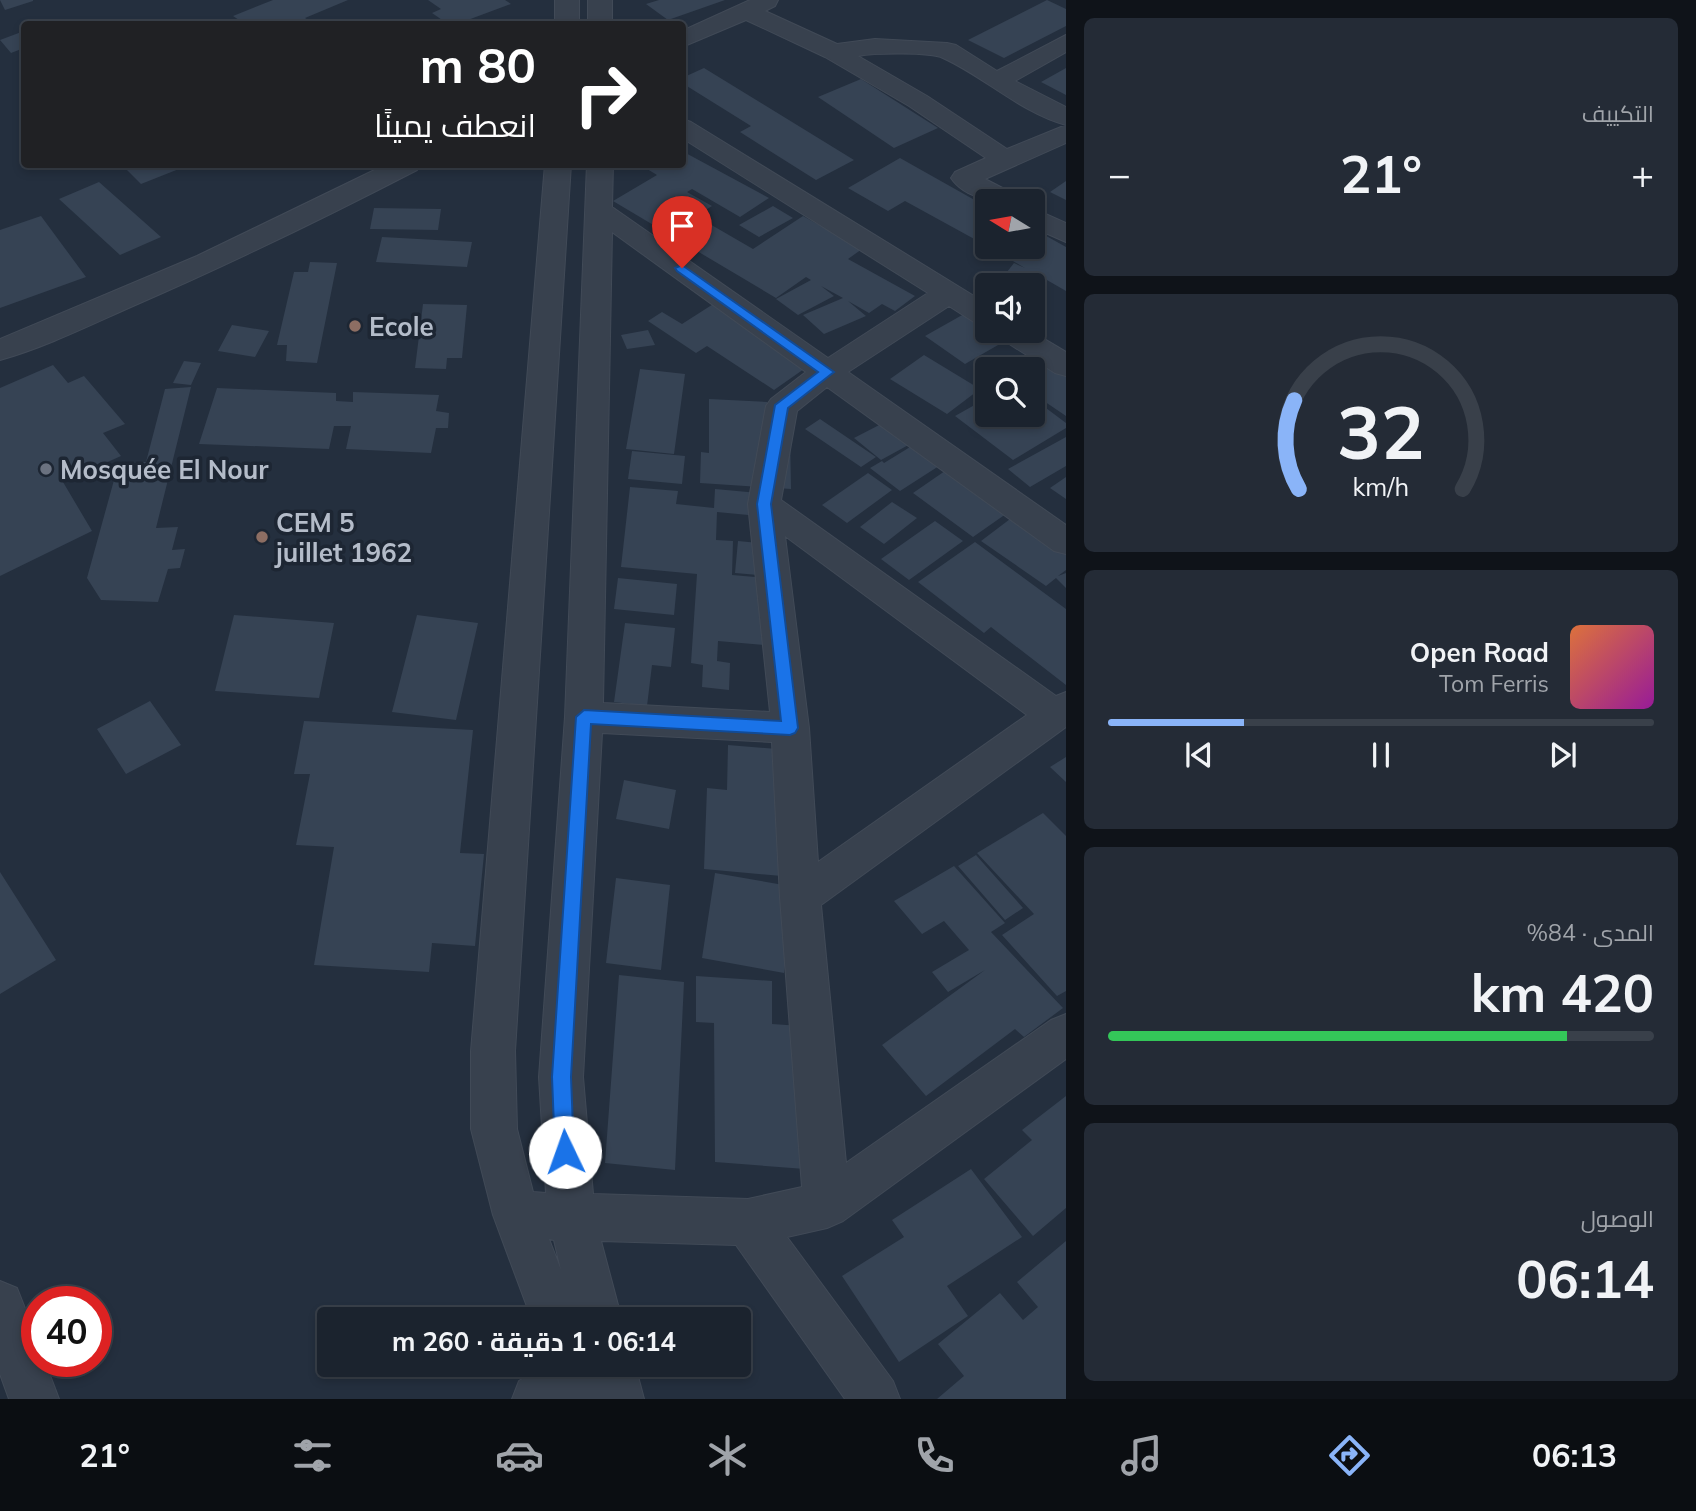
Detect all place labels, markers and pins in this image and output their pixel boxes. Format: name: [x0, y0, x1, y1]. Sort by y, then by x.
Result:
pin: [652, 196, 712, 268]
place label: Ecole: [369, 310, 434, 343]
marker: Ecole: [347, 318, 363, 334]
place label: Mosquée El Nour: [60, 453, 269, 486]
marker: Mosquée El Nour: [38, 461, 54, 477]
place label: CEM 5 juillet 1962: [274, 506, 412, 569]
marker: CEM 5 juillet 1962: [254, 529, 270, 545]

